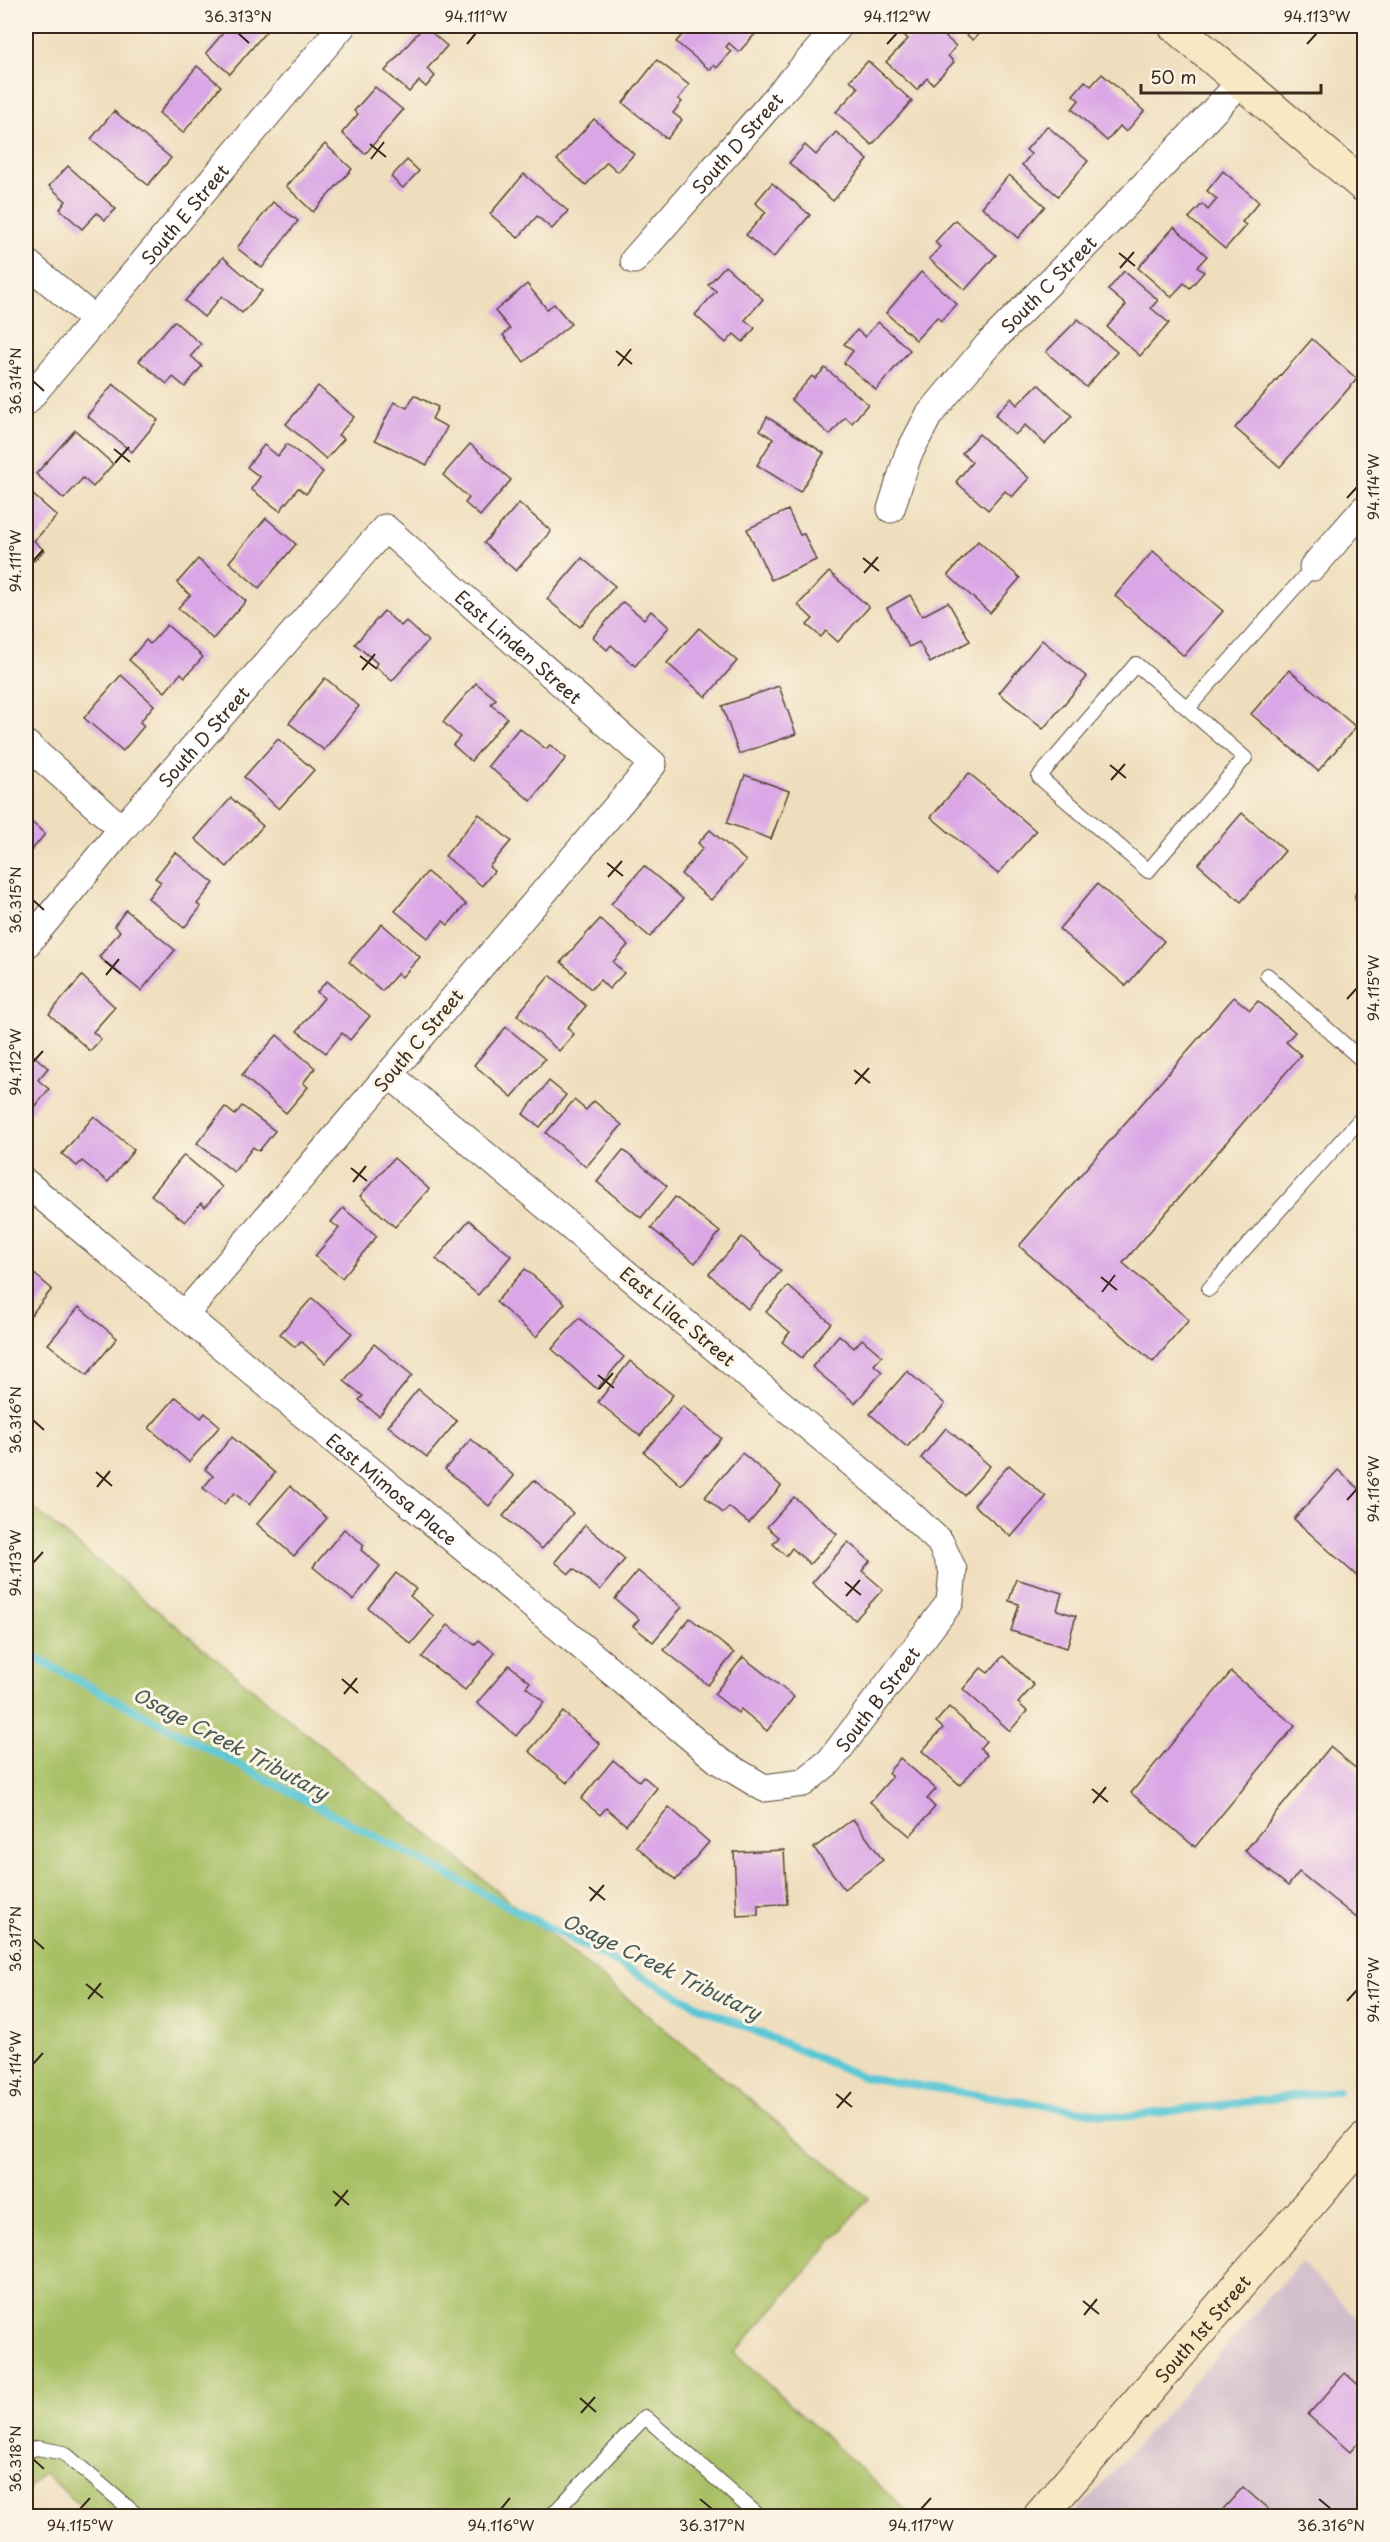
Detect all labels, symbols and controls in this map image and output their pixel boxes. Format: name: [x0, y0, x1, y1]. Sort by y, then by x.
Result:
text: 36.313°N: [204, 4, 272, 27]
text: 94.111°W: [445, 4, 508, 27]
text: 94.112°W: [863, 4, 931, 27]
text: 94.113°W: [1284, 4, 1351, 27]
scale bar: [1141, 57, 1321, 95]
text: 50 m: [1150, 63, 1197, 90]
street label: South D Street: [685, 86, 789, 199]
street label: South E Street: [134, 158, 234, 270]
street label: South C Street: [994, 229, 1102, 339]
text: 36.314°N: [3, 347, 26, 415]
text: 94.114°W: [1361, 453, 1384, 520]
text: 94.111°W: [3, 529, 26, 592]
street label: East Linden Street: [450, 583, 588, 709]
street label: South D Street: [151, 679, 255, 793]
text: 36.315°N: [3, 866, 26, 934]
text: 94.115°W: [1361, 954, 1384, 1021]
street label: South C Street: [367, 983, 469, 1097]
text: 94.112°W: [3, 1028, 26, 1096]
street label: East Lilac Street: [614, 1260, 742, 1372]
text: 36.316°N: [3, 1386, 26, 1454]
street label: East Mimosa Place: [321, 1426, 464, 1551]
text: 94.116°W: [1361, 1455, 1384, 1523]
text: 94.113°W: [3, 1529, 26, 1597]
street label: South B Street: [828, 1641, 926, 1757]
water label: Osage Creek Tributary: [128, 1679, 336, 1808]
water label: Osage Creek Tributary: [558, 1905, 768, 2028]
text: 36.317°N: [3, 1906, 26, 1972]
text: 94.117°W: [1361, 1957, 1384, 2023]
text: 94.114°W: [3, 2030, 26, 2097]
street label: South 1st Street: [1148, 2268, 1256, 2388]
text: 36.318°N: [3, 2425, 26, 2493]
text: 94.115°W: [47, 2513, 114, 2536]
text: 94.116°W: [468, 2513, 535, 2536]
text: 36.317°N: [679, 2513, 745, 2536]
text: 94.117°W: [888, 2513, 954, 2536]
text: 36.316°N: [1297, 2513, 1365, 2536]

